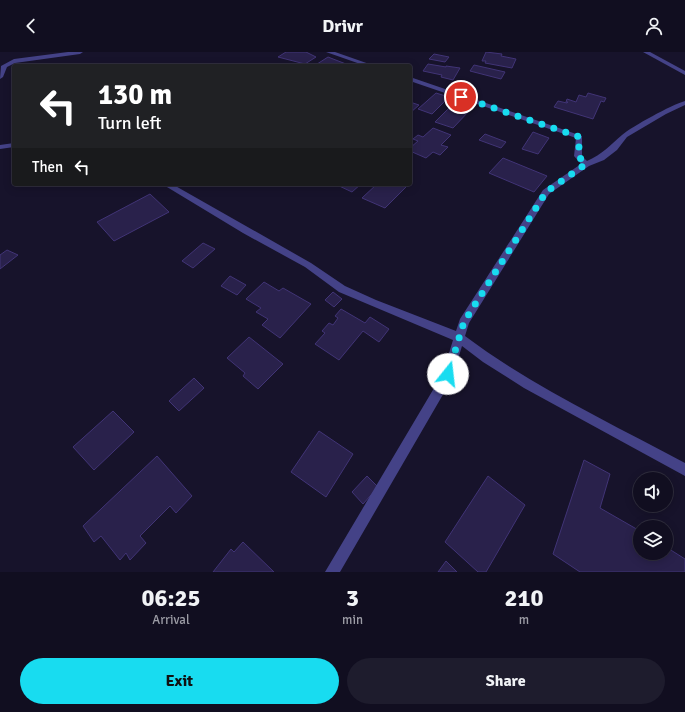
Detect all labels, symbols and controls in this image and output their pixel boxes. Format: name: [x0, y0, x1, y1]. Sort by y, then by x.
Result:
icon: back: [20, 15, 42, 37]
text: Drivr: [322, 15, 363, 37]
icon: person: [643, 15, 665, 37]
text: 130 m: [98, 78, 172, 112]
icon: left: [32, 80, 84, 132]
pin: [444, 80, 478, 114]
icon: arrive: [450, 86, 472, 108]
text: Turn left: [98, 112, 161, 134]
icon: left: [71, 156, 93, 178]
text: Then: [32, 158, 63, 176]
position arrow: [427, 353, 469, 395]
map controls: [633, 472, 673, 560]
button: sound: [633, 472, 673, 512]
button: layers: [633, 520, 673, 560]
text: 06:25: [142, 583, 200, 613]
text: 3: [346, 583, 359, 613]
text: 210: [505, 583, 543, 613]
text: Arrival: [152, 612, 190, 628]
text: min: [342, 612, 363, 628]
text: m: [519, 612, 529, 628]
button: Exit: [20, 658, 339, 704]
button: Share: [347, 658, 665, 704]

